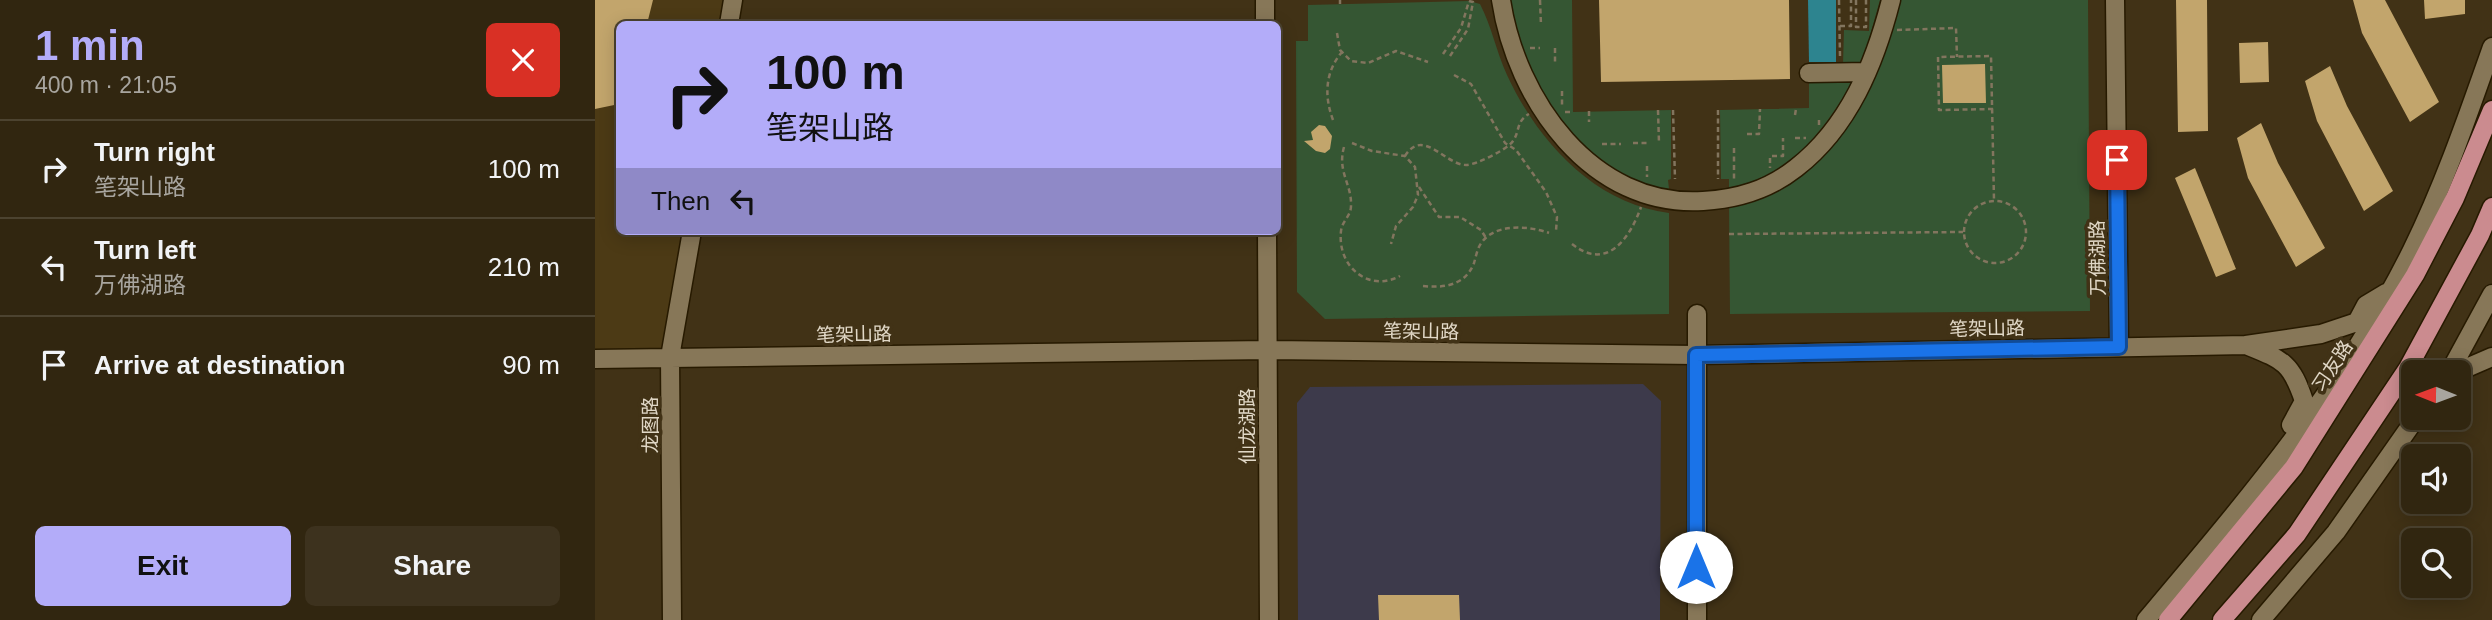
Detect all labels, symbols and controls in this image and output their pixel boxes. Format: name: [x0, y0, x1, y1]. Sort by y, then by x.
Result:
text: 1 min: [35, 22, 145, 69]
button: close: [486, 23, 560, 97]
text: 100 m: [766, 45, 905, 99]
icon: right: [651, 49, 742, 140]
text: 400 m · 21:05: [35, 72, 177, 98]
text: 笔架山路: [766, 110, 894, 146]
pin: [2087, 130, 2147, 190]
text: Turn right: [94, 137, 215, 167]
icon: arrive: [2098, 141, 2136, 179]
icon: right: [35, 150, 73, 188]
text: 100 m: [488, 154, 560, 184]
text: 笔架山路: [94, 174, 186, 200]
icon: left: [724, 182, 762, 220]
text: Then: [651, 186, 710, 216]
street label: 万佛湖路: [2086, 220, 2109, 296]
text: Turn left: [94, 235, 196, 265]
icon: left: [35, 248, 73, 286]
text: 210 m: [488, 252, 560, 282]
text: 万佛湖路: [94, 272, 186, 298]
street label: 笔架山路: [1949, 317, 2025, 340]
street label: 笔架山路: [1383, 320, 1459, 343]
street label: 笔架山路: [816, 323, 892, 346]
street label: 习友路: [2308, 337, 2357, 396]
icon: arrive: [35, 346, 73, 384]
text: Arrive at destination: [94, 350, 345, 380]
text: 90 m: [502, 350, 560, 380]
north arrow: [2401, 360, 2471, 430]
map controls: [2401, 360, 2471, 598]
street label: 仙龙湖路: [1237, 388, 1258, 464]
street label: 龙图路: [640, 396, 661, 454]
button: sound: [2401, 444, 2471, 514]
button: Exit: [35, 526, 291, 606]
button: Share: [305, 526, 560, 606]
button: search: [2401, 528, 2471, 598]
position arrow: [1659, 530, 1733, 604]

